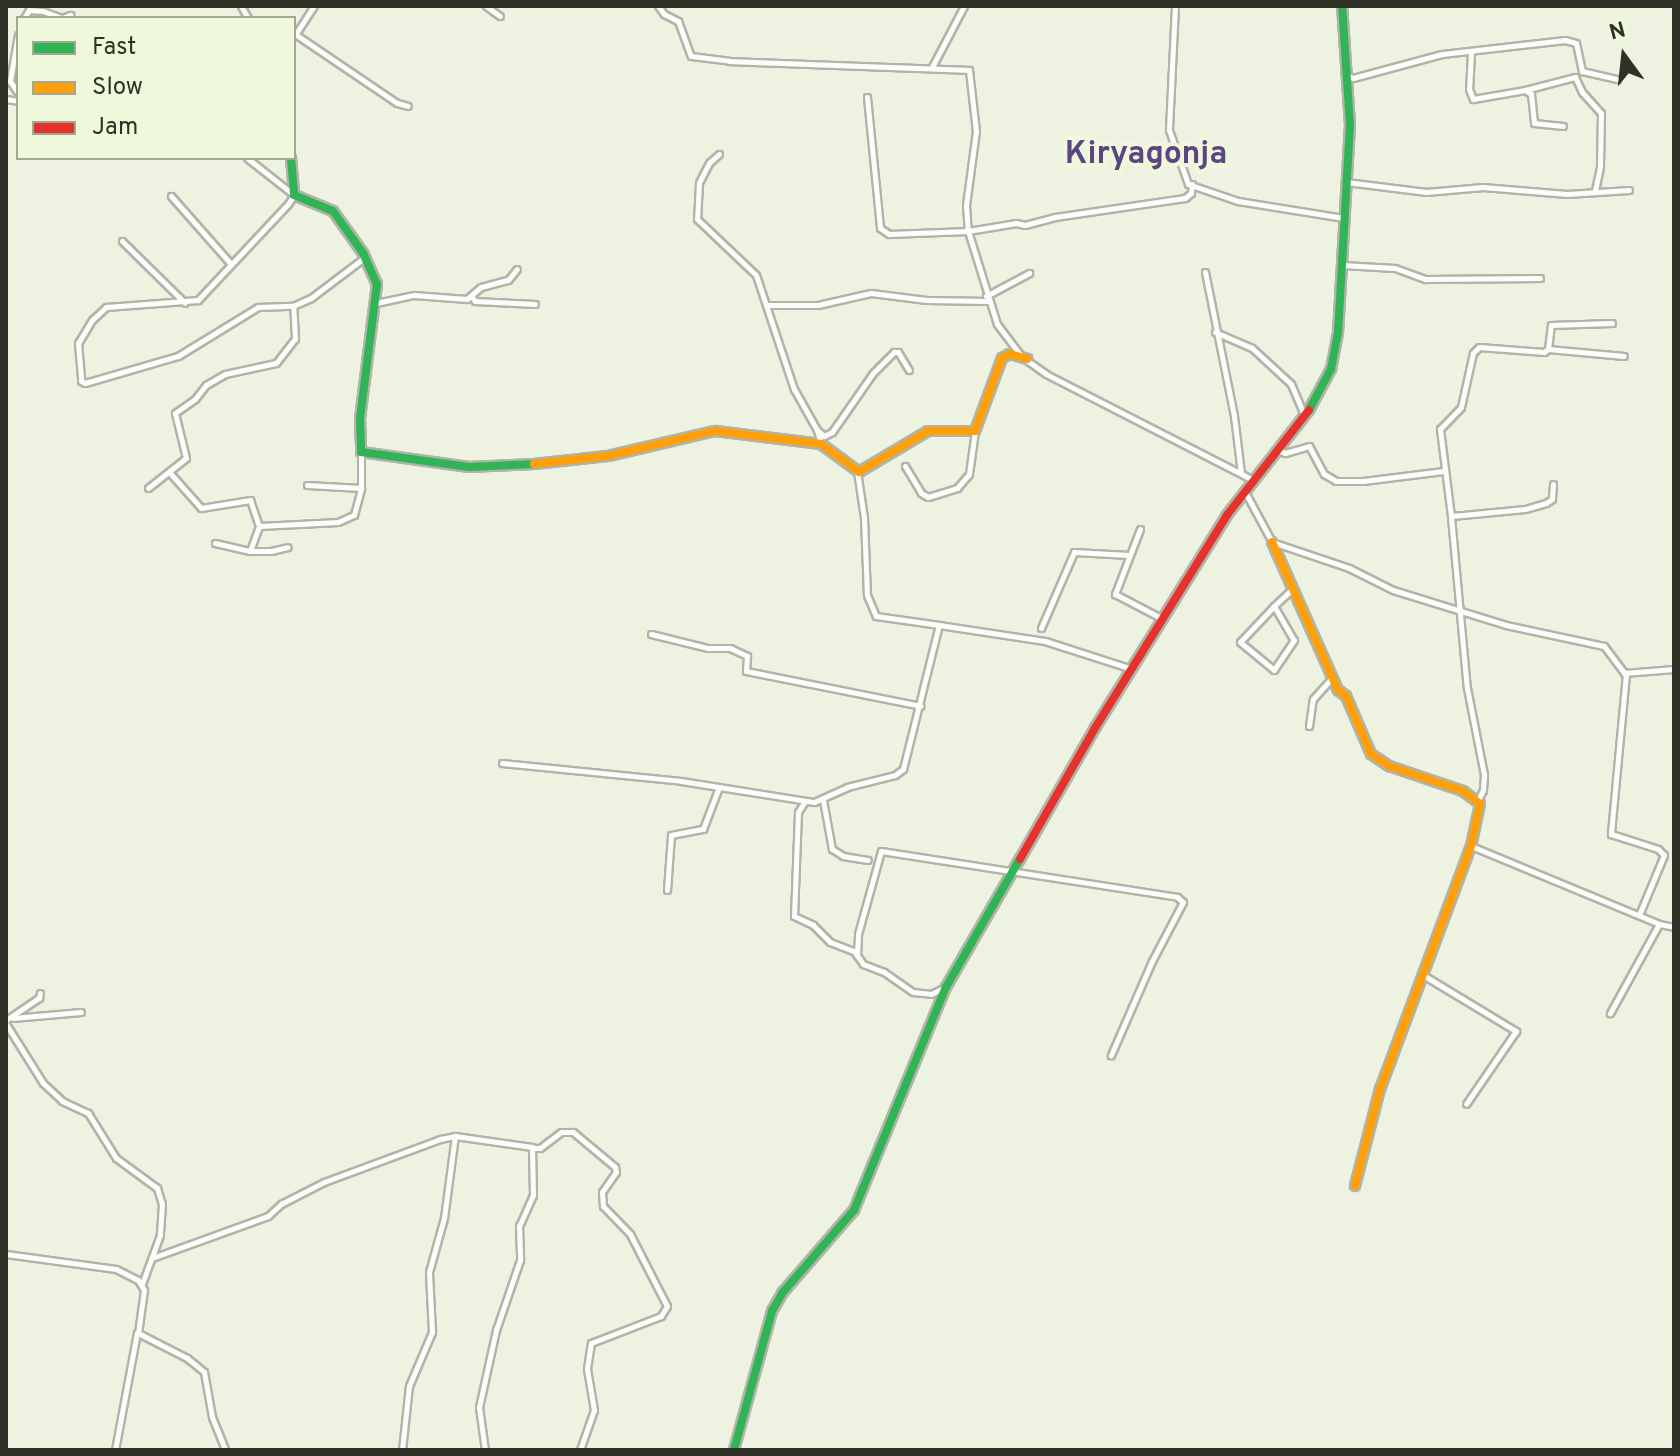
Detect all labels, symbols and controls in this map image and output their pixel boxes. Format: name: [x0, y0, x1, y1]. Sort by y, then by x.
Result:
legend: [16, 16, 296, 160]
north arrow: [1584, 16, 1664, 96]
text: N: [1607, 17, 1629, 47]
text: Fast: [92, 33, 136, 63]
text: Slow: [92, 73, 143, 103]
text: Jam: [92, 113, 138, 143]
district label: Kiryagonja: [1065, 136, 1227, 174]

